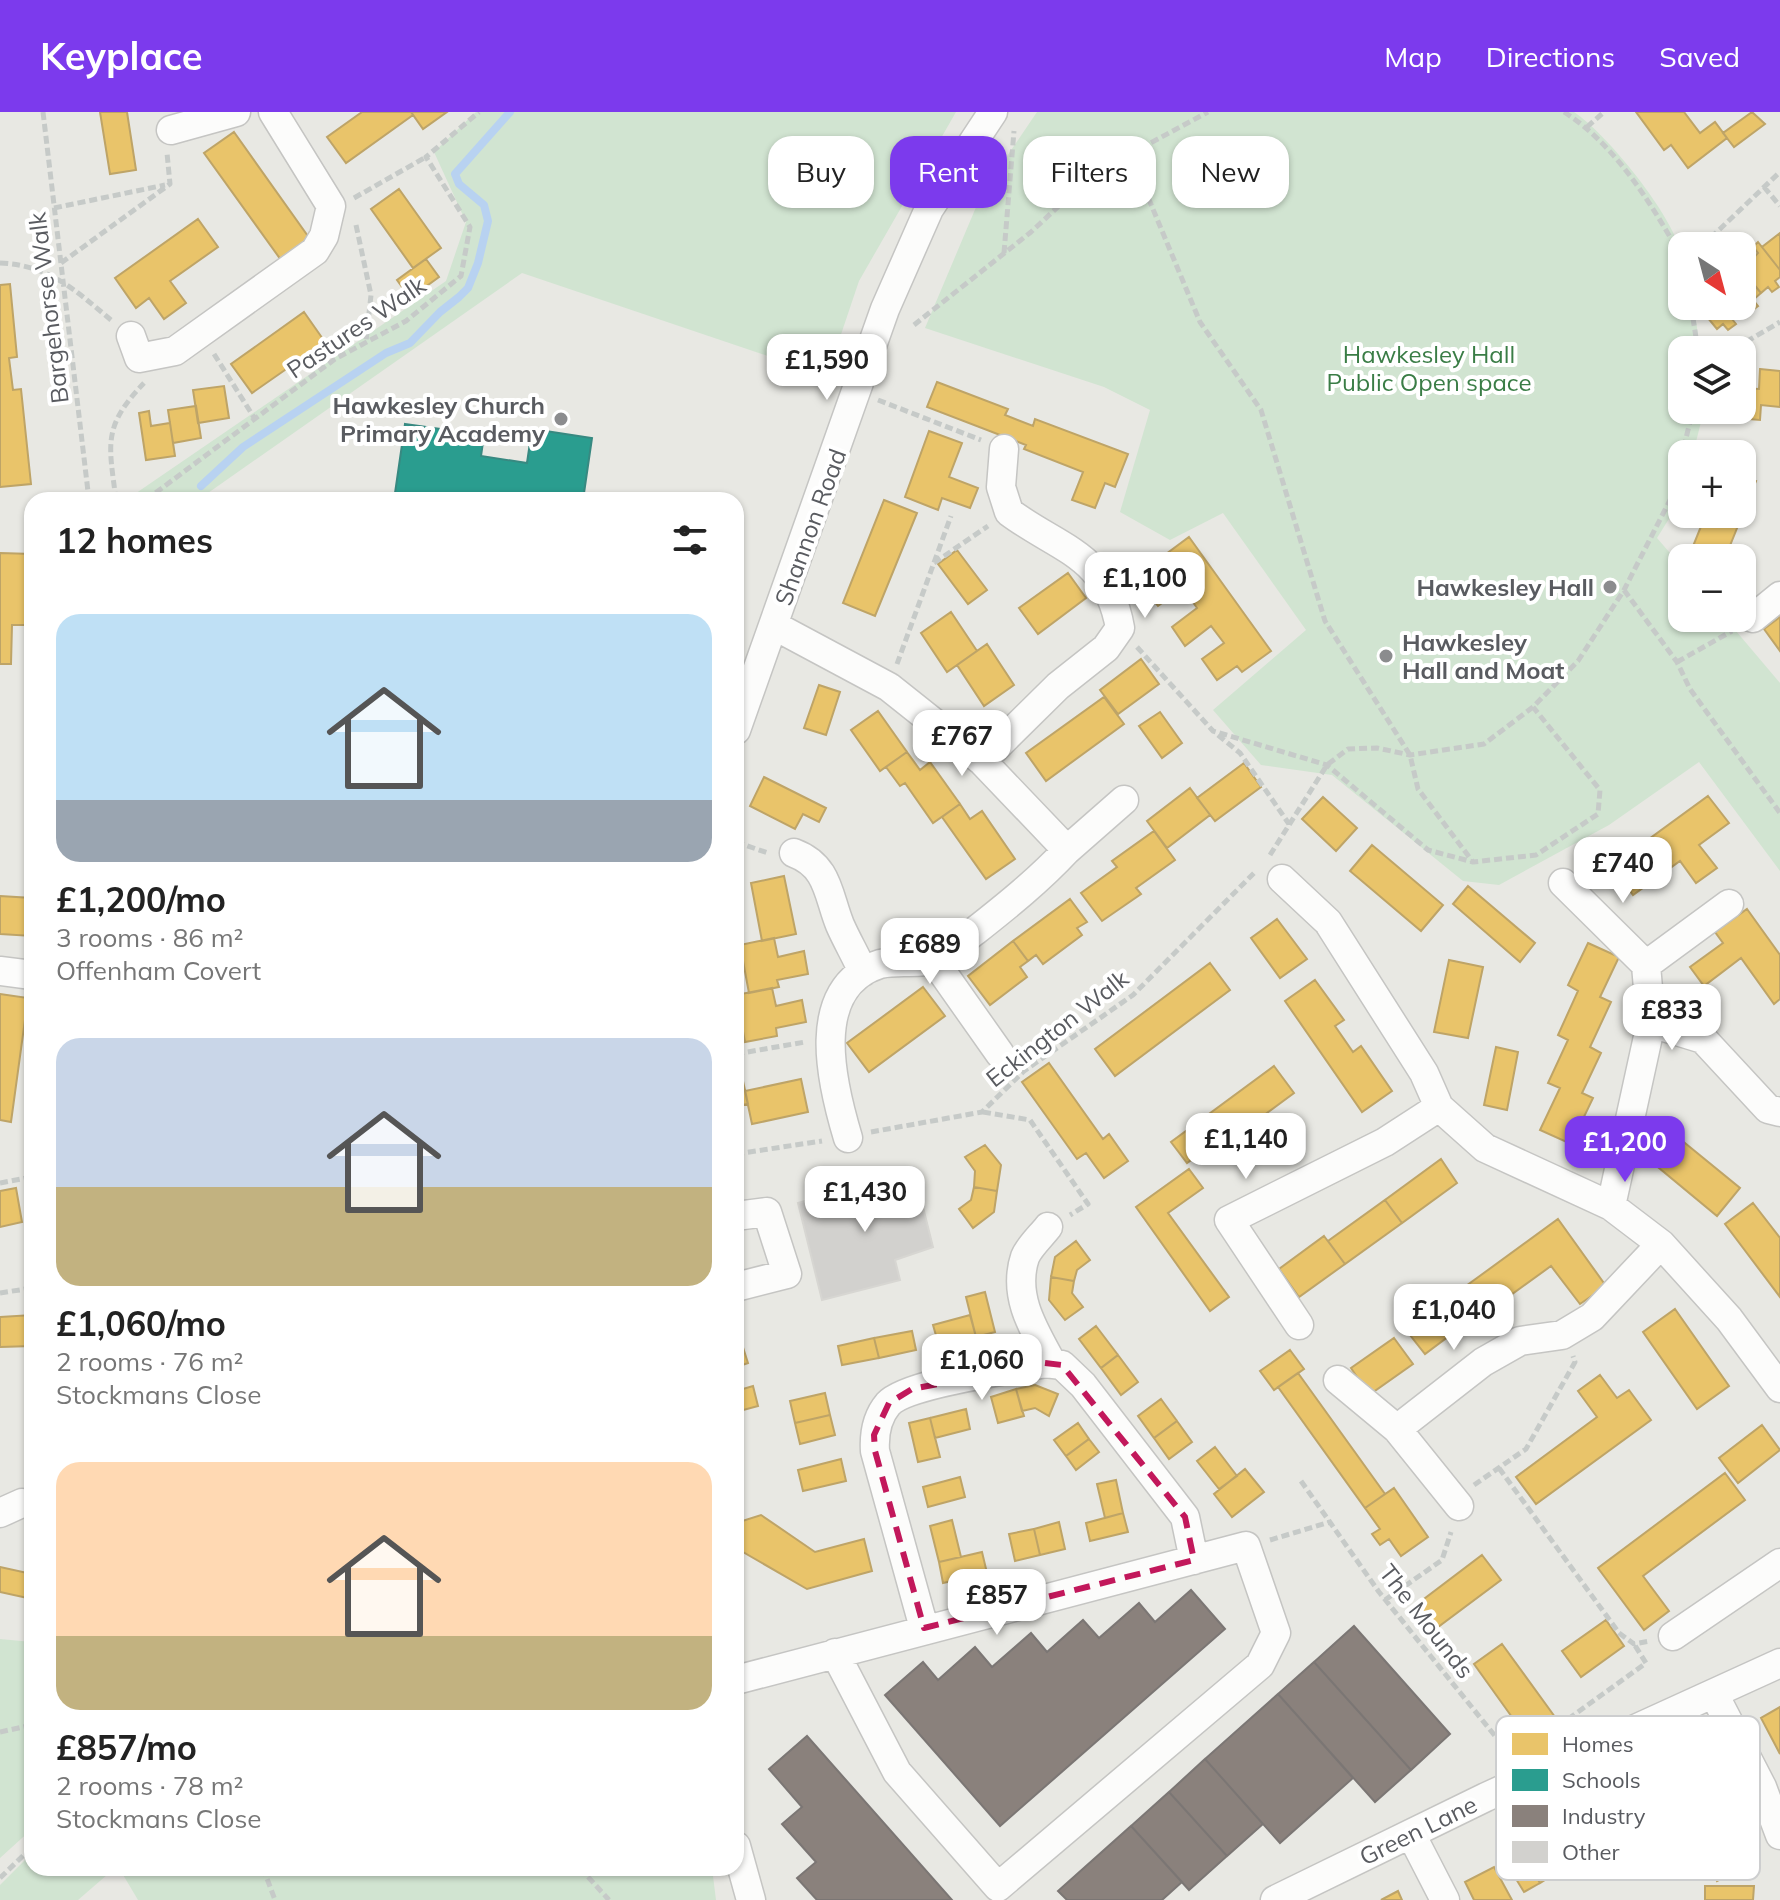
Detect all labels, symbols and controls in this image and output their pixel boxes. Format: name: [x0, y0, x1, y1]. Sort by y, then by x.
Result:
text: Keyplace: [40, 32, 203, 80]
text: Map: [1384, 39, 1442, 74]
text: Directions: [1486, 39, 1615, 74]
text: Saved: [1659, 39, 1740, 74]
chip: Buy: [768, 136, 874, 208]
chip: Rent: [890, 136, 1007, 208]
chip: Filters: [1023, 136, 1156, 208]
chip: New: [1172, 136, 1289, 208]
street label: Bargehorse Walk: [21, 210, 75, 405]
north arrow: [1668, 232, 1756, 320]
map controls: [1668, 232, 1756, 632]
street label: Pastures Walk: [281, 269, 432, 384]
pin: £1,590: [762, 334, 892, 402]
button: layers: [1668, 336, 1756, 424]
park label: Hawkesley Hall Public Open space: [1327, 339, 1532, 397]
text: £1,590: [785, 343, 869, 376]
place label: Hawkesley Church Primary Academy: [332, 390, 546, 448]
marker: Hawkesley Church Primary Academy: [552, 410, 570, 428]
button: +: [1668, 440, 1756, 528]
street label: Shannon Road: [768, 445, 852, 609]
icon: filters: [668, 518, 712, 562]
text: 12 homes: [56, 519, 213, 562]
button: −: [1668, 544, 1756, 632]
pin: £1,100: [1080, 552, 1210, 620]
text: £1,100: [1103, 561, 1187, 594]
place label: Hawkesley Hall: [1416, 572, 1594, 602]
marker: Hawkesley Hall: [1601, 578, 1619, 596]
place label: Hawkesley Hall and Moat: [1402, 627, 1564, 685]
marker: Hawkesley Hall and Moat: [1377, 647, 1395, 665]
icon: home: [312, 666, 456, 810]
pin: £767: [915, 710, 1009, 778]
text: £767: [931, 719, 993, 752]
pin: £740: [1576, 837, 1670, 905]
text: £740: [1592, 846, 1654, 879]
text: £1,200/mo: [56, 878, 226, 921]
pin: £689: [883, 918, 977, 986]
text: 3 rooms · 86 m²: [56, 921, 243, 954]
text: £689: [899, 927, 961, 960]
text: Offenham Covert: [56, 954, 261, 987]
street label: Eckington Walk: [980, 963, 1135, 1093]
pin: £833: [1625, 984, 1719, 1052]
text: £833: [1641, 993, 1703, 1026]
icon: home: [312, 1090, 456, 1234]
pin: £1,140: [1181, 1113, 1311, 1181]
pin: £1,200: [1560, 1116, 1690, 1184]
text: £1,140: [1204, 1122, 1288, 1155]
text: £1,200: [1583, 1125, 1667, 1158]
pin: £1,430: [800, 1166, 930, 1234]
text: £1,430: [823, 1175, 907, 1208]
pin: £1,040: [1389, 1284, 1519, 1352]
text: £1,040: [1412, 1293, 1496, 1326]
text: £1,060/mo: [56, 1302, 226, 1345]
pin: £1,060: [917, 1334, 1047, 1402]
text: £1,060: [940, 1343, 1024, 1376]
text: 2 rooms · 76 m²: [56, 1345, 243, 1378]
text: Stockmans Close: [56, 1378, 261, 1411]
icon: home: [312, 1514, 456, 1658]
street label: The Mounds: [1373, 1558, 1481, 1684]
pin: £857: [950, 1569, 1044, 1637]
text: £857: [966, 1578, 1028, 1611]
legend: [1496, 1716, 1760, 1880]
text: £857/mo: [56, 1726, 197, 1769]
text: Homes: [1562, 1730, 1634, 1758]
text: Schools: [1562, 1766, 1641, 1794]
text: 2 rooms · 78 m²: [56, 1769, 243, 1802]
street label: Green Lane: [1354, 1789, 1482, 1871]
text: Stockmans Close: [56, 1802, 261, 1835]
text: Industry: [1562, 1802, 1646, 1830]
text: Other: [1562, 1838, 1620, 1866]

